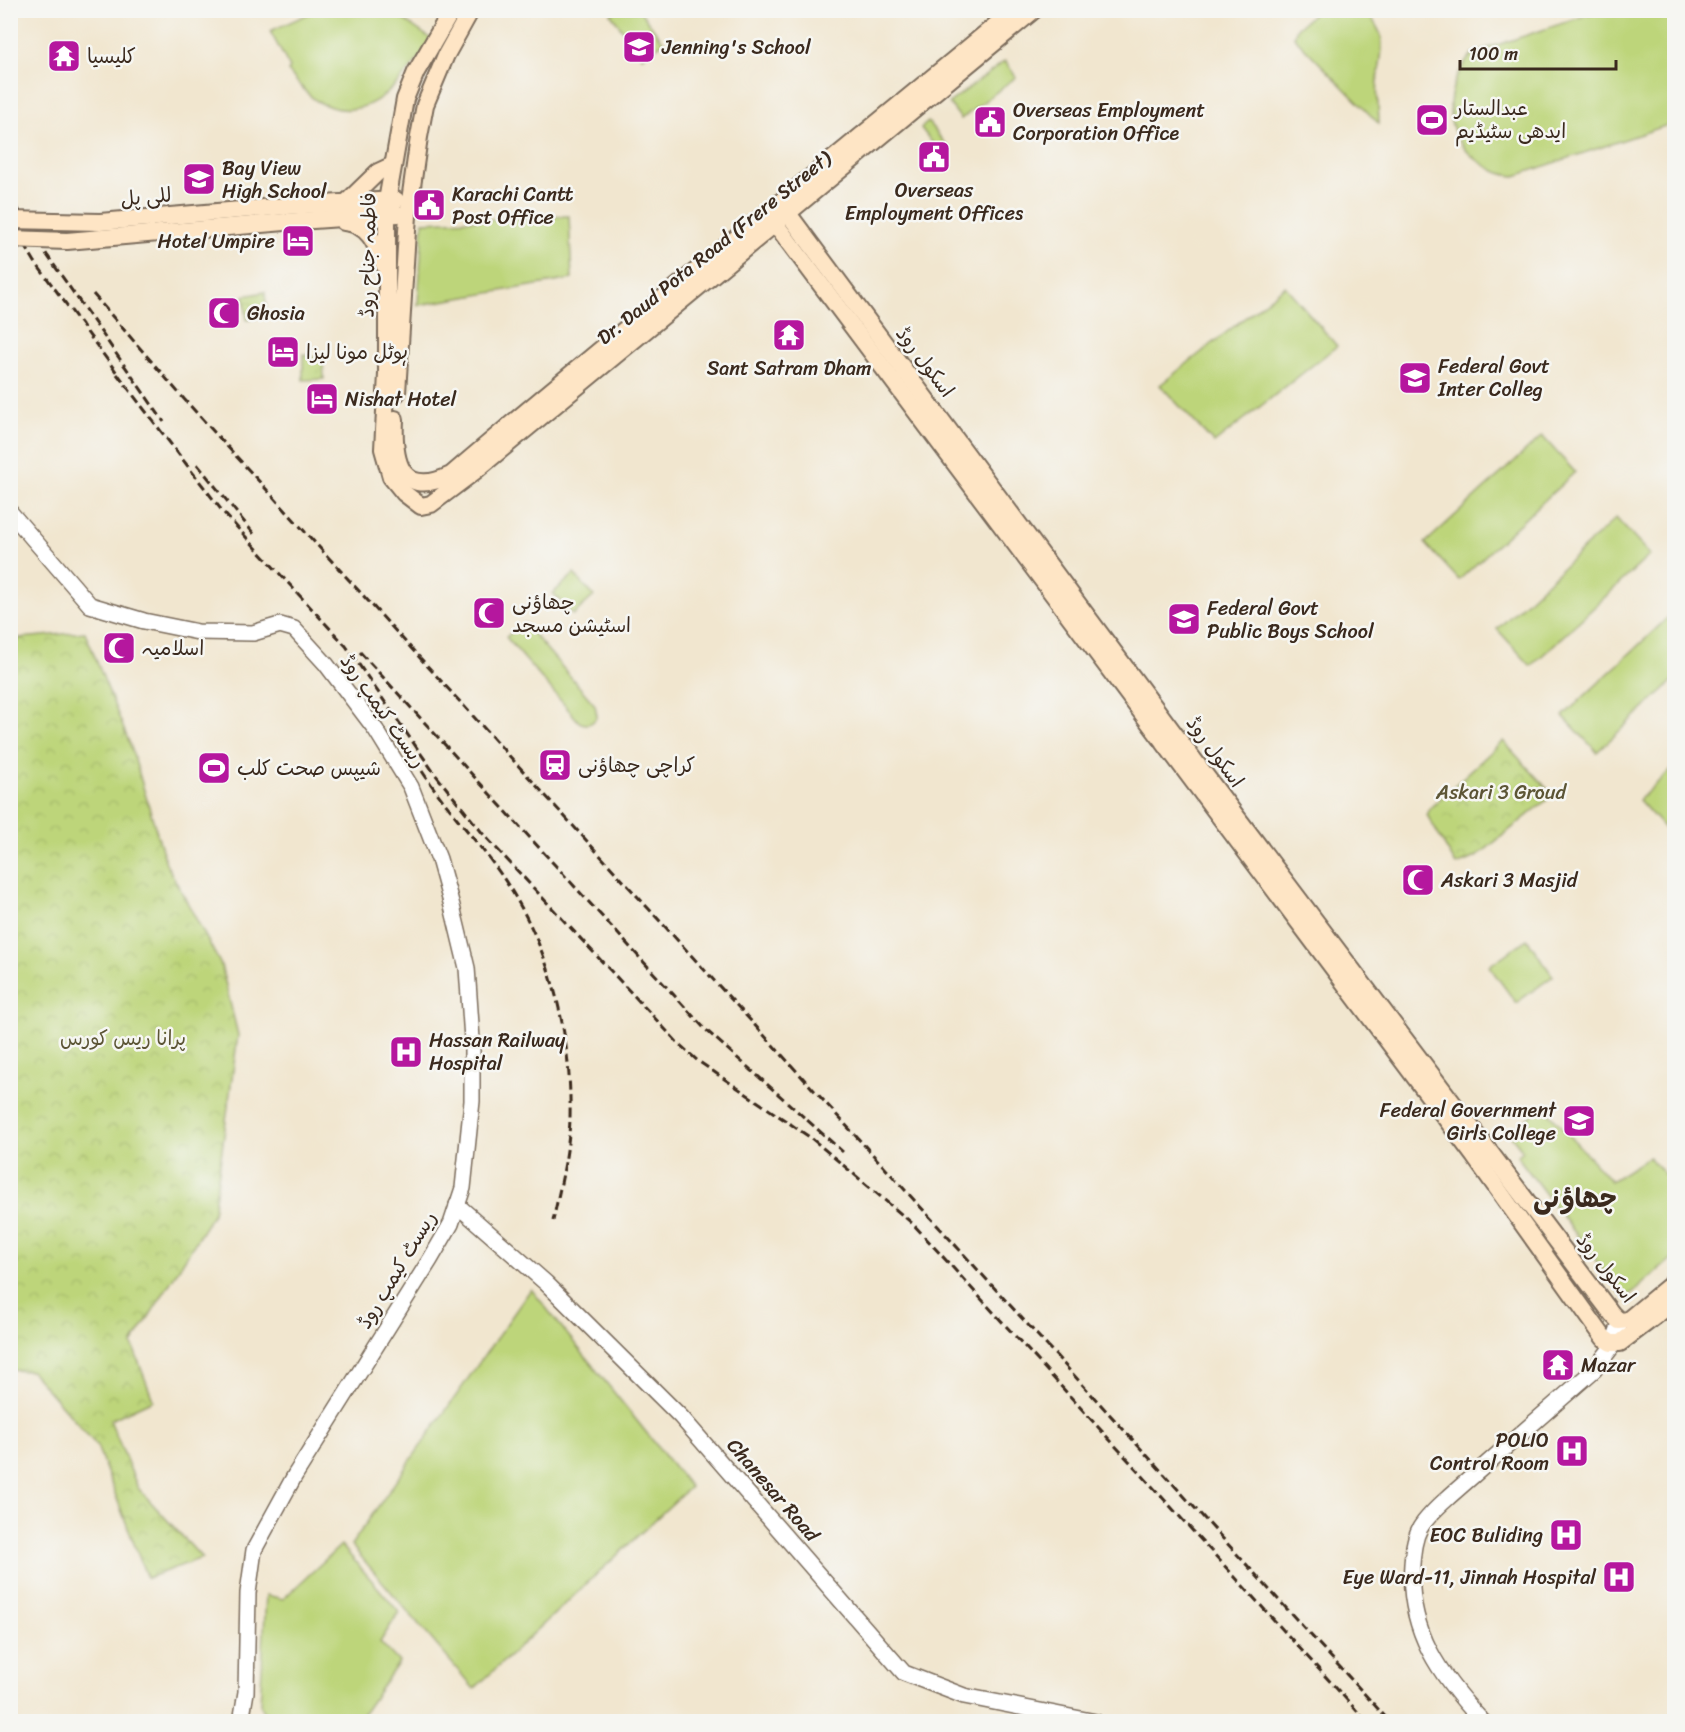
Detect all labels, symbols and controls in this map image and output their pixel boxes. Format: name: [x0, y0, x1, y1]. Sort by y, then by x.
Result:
school or university icon: Jenning's School: [621, 29, 657, 65]
place label: Jenning's School: [661, 30, 812, 65]
scale bar: [1460, 33, 1616, 71]
temple icon: کلیسیا: [46, 38, 82, 74]
text: 100 m: [1469, 38, 1518, 70]
place label: کلیسیا: [87, 39, 136, 74]
place label: عبدالستار ایدھی سٹیڈیم: [1453, 91, 1566, 149]
place label: Overseas Employment Corporation Office: [1013, 93, 1205, 151]
sports icon: عبدالستار ایدھی سٹیڈیم: [1414, 102, 1450, 138]
public building icon: Overseas Employment Corporation Office: [972, 104, 1008, 140]
public building icon: Overseas Employment Offices: [916, 139, 952, 175]
street label: Dr. Daud Pota Road (Frere Street): [589, 141, 840, 354]
place label: Bay View High School: [222, 151, 328, 209]
school or university icon: Bay View High School: [181, 161, 217, 197]
place label: Overseas Employment Offices: [845, 173, 1024, 231]
street label: للی پل: [119, 177, 173, 217]
place label: Karachi Cantt Post Office: [452, 177, 574, 235]
public building icon: Karachi Cantt Post Office: [411, 187, 447, 223]
street label: فاطمہ جناح روڈ: [349, 192, 387, 318]
hotel icon: Hotel Umpire: [280, 223, 316, 259]
place label: Hotel Umpire: [158, 224, 275, 259]
mosque icon: Ghosia: [206, 295, 242, 331]
place label: Ghosia: [247, 296, 305, 331]
temple icon: Sant Satram Dham: [771, 317, 807, 353]
street label: اسکول روڈ: [886, 319, 964, 405]
hotel icon: ہوٹل مونا لیزا: [265, 334, 301, 370]
place label: ہوٹل مونا لیزا: [306, 335, 408, 370]
place label: Federal Govt Inter Colleg: [1437, 349, 1550, 407]
place label: Sant Satram Dham: [707, 351, 871, 386]
school or university icon: Federal Govt Inter Colleg: [1397, 360, 1433, 396]
hotel icon: Nishat Hotel: [304, 381, 340, 417]
place label: Nishat Hotel: [345, 382, 457, 417]
place label: چھاؤنی اسٹیشن مسجد: [512, 585, 631, 643]
place label: Federal Govt Public Boys School: [1207, 591, 1375, 649]
mosque icon: چھاؤنی اسٹیشن مسجد: [471, 595, 507, 631]
school or university icon: Federal Govt Public Boys School: [1166, 601, 1202, 637]
mosque icon: اسلامیہ: [101, 630, 137, 666]
place label: اسلامیہ: [142, 631, 204, 666]
street label: ریسٹ کیمپ روڈ: [331, 646, 435, 776]
street label: اسکول روڈ: [1177, 708, 1253, 796]
station icon: کراچی چھاؤنی: [537, 747, 573, 783]
place label: کراچی چھاؤنی: [578, 748, 695, 783]
sports icon: شیپس صحت کلب: [196, 750, 232, 786]
place label: شیپس صحت کلب: [237, 751, 381, 786]
park label: Askari 3 Groud: [1435, 775, 1567, 810]
mosque icon: Askari 3 Masjid: [1400, 862, 1436, 898]
place label: Askari 3 Masjid: [1440, 863, 1579, 898]
park label: پرانا ریس کورس: [60, 1021, 186, 1056]
place label: Hassan Railway Hospital: [429, 1023, 566, 1081]
hospital icon: Hassan Railway Hospital: [388, 1034, 424, 1070]
place label: Federal Government Girls College: [1380, 1093, 1557, 1151]
school or university icon: Federal Government Girls College: [1561, 1103, 1597, 1139]
district label: چھاؤنی: [1533, 1175, 1617, 1221]
street label: ریسٹ کیمپ روڈ: [348, 1204, 446, 1336]
street label: اسکول روڈ: [1567, 1225, 1645, 1311]
temple icon: Mazar: [1540, 1347, 1576, 1383]
place label: Mazar: [1581, 1348, 1637, 1383]
place label: POLIO Control Room: [1430, 1423, 1549, 1481]
street label: Chanesar Road: [718, 1430, 829, 1551]
hospital icon: POLIO Control Room: [1554, 1433, 1590, 1469]
hospital icon: EOC Buliding: [1548, 1517, 1584, 1553]
place label: EOC Buliding: [1429, 1518, 1543, 1553]
hospital icon: Eye Ward-11, Jinnah Hospital: [1601, 1559, 1637, 1595]
place label: Eye Ward-11, Jinnah Hospital: [1343, 1560, 1597, 1595]

